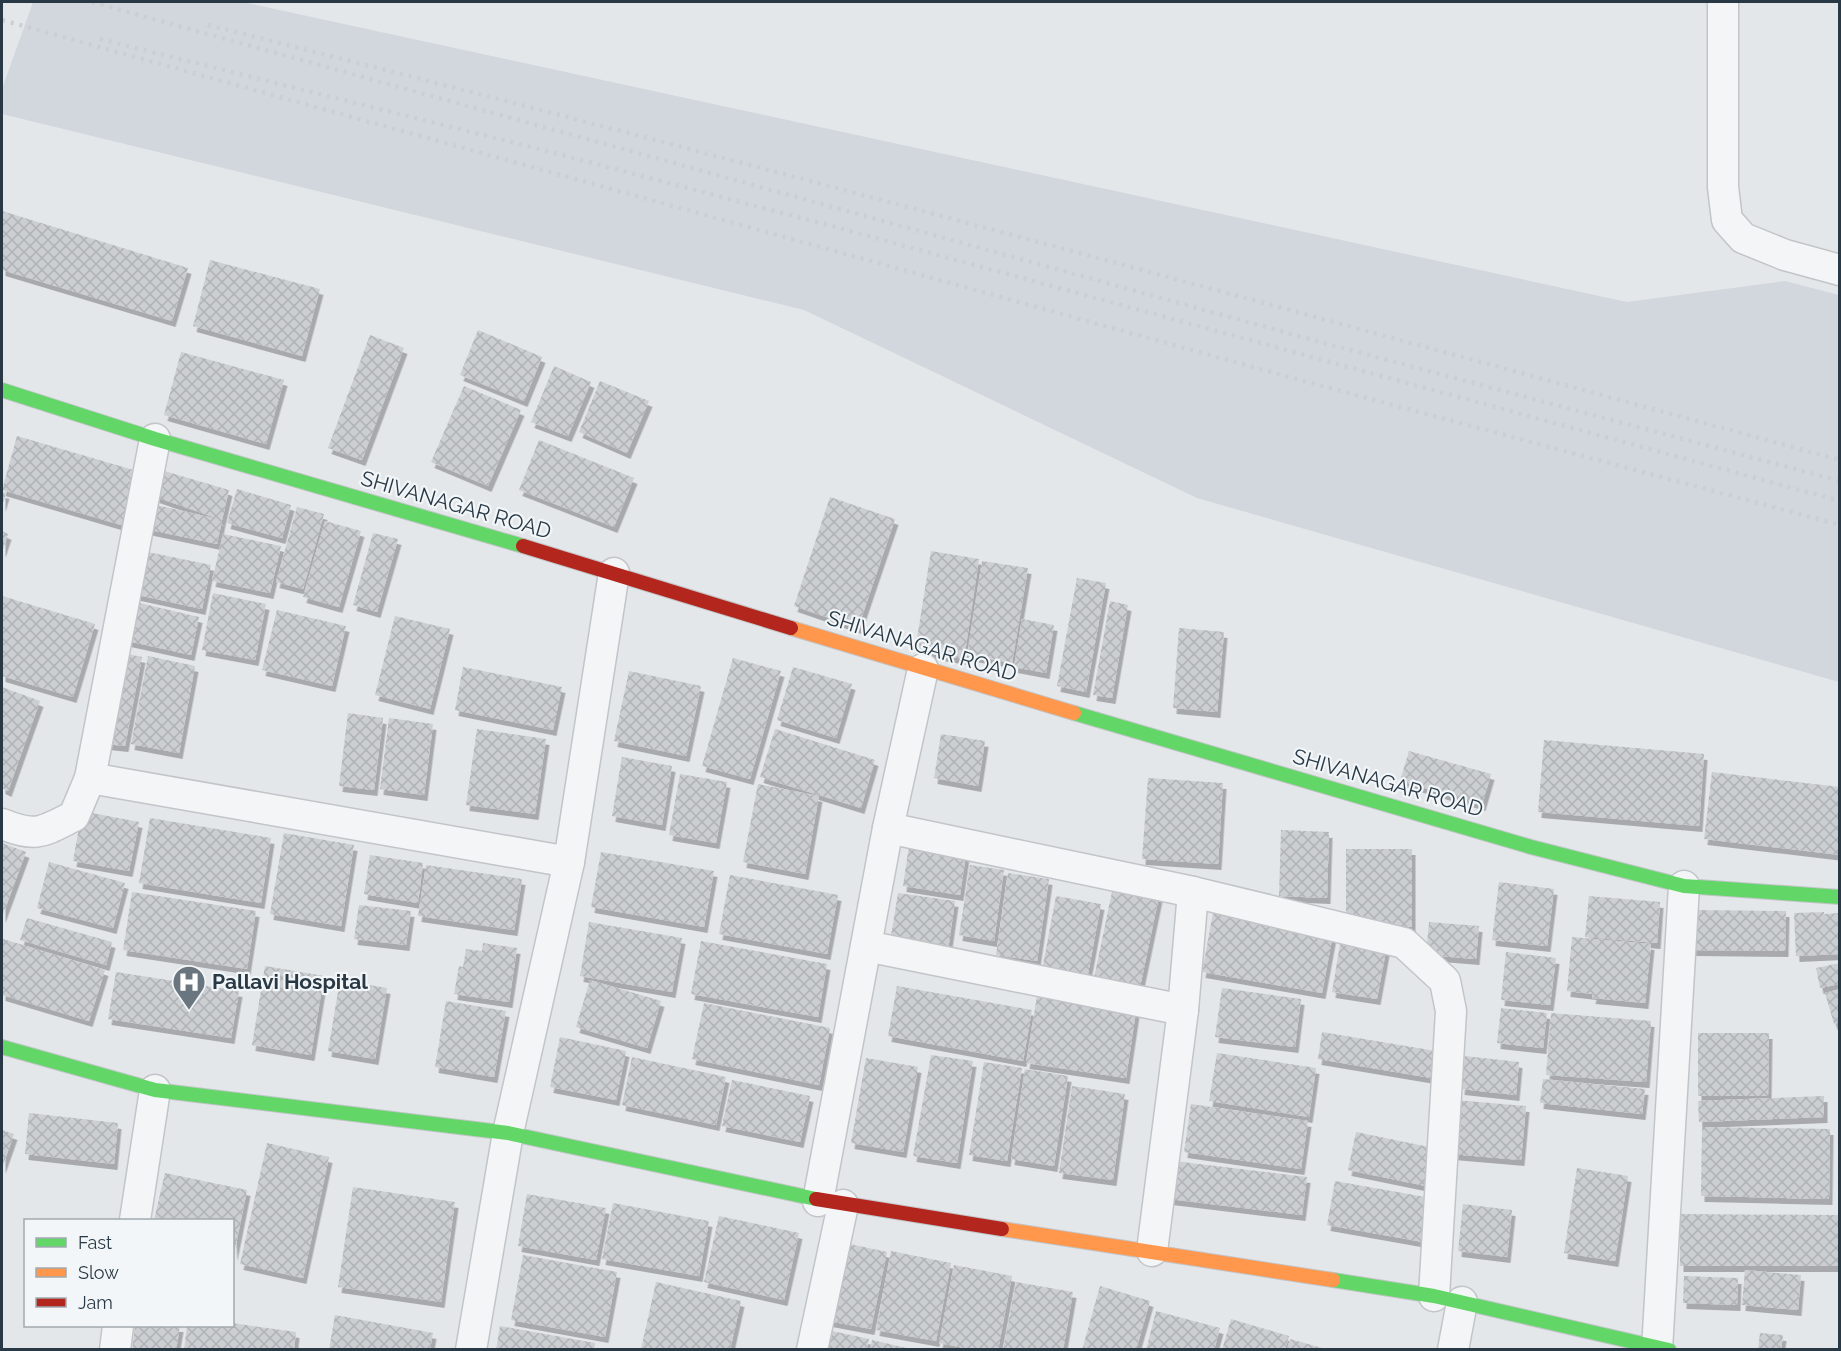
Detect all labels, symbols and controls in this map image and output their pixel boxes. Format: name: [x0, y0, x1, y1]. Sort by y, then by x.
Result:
street label: SHIVANAGAR ROAD: [358, 465, 554, 544]
street label: SHIVANAGAR ROAD: [824, 605, 1020, 686]
street label: SHIVANAGAR ROAD: [1290, 743, 1486, 822]
hospital icon: Pallavi Hospital: [171, 964, 207, 1011]
place label: Pallavi Hospital: [212, 969, 368, 994]
legend: [24, 1219, 234, 1327]
text: Fast: [78, 1232, 112, 1253]
text: Slow: [78, 1262, 119, 1283]
text: Jam: [78, 1292, 113, 1313]

